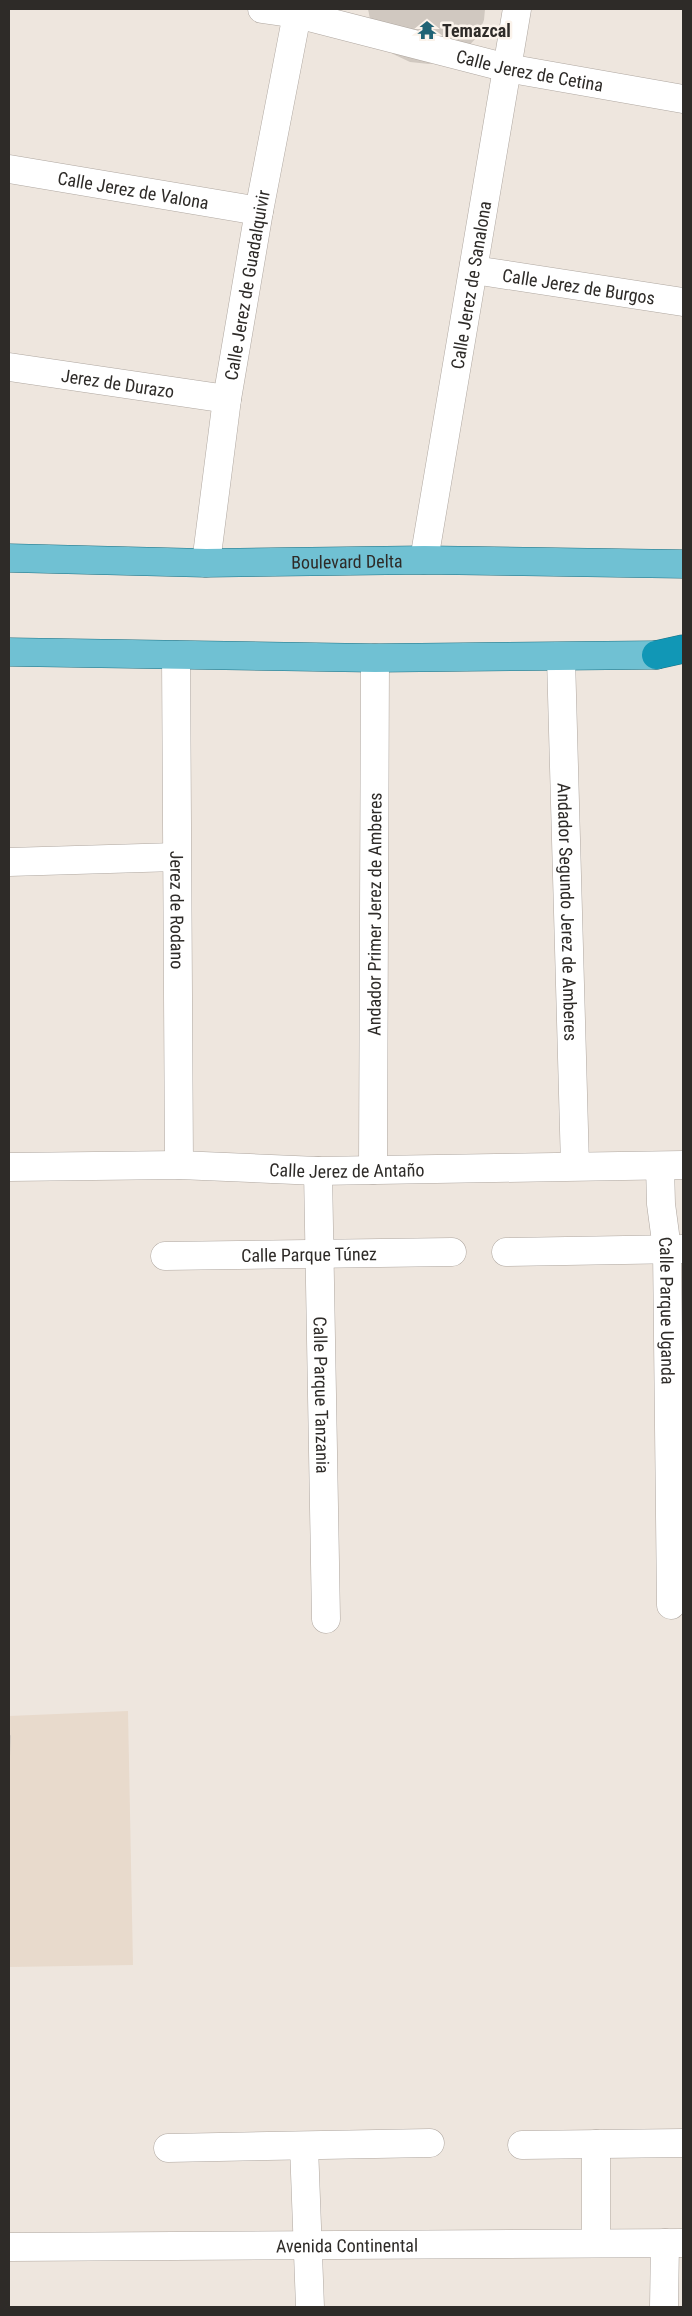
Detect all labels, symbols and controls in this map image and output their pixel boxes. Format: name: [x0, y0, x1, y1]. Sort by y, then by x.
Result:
temple icon: Temazcal: [416, 19, 438, 41]
place label: Temazcal: [442, 20, 511, 41]
street label: Calle Jerez de Cetina: [454, 45, 605, 95]
street label: Calle Jerez de Valona: [56, 167, 210, 213]
street label: Calle Jerez de Guadalquivir: [220, 187, 273, 382]
street label: Calle Jerez de Sanalona: [446, 199, 495, 370]
street label: Calle Jerez de Burgos: [501, 264, 657, 308]
street label: Jerez de Durazo: [60, 364, 176, 402]
street label: Boulevard Delta: [291, 550, 403, 572]
street label: Andador Segundo Jerez de Amberes: [554, 783, 582, 1041]
street label: Andador Primer Jerez de Amberes: [363, 792, 385, 1036]
street label: Jerez de Rodano: [167, 851, 188, 969]
street label: Calle Jerez de Antaño: [269, 1158, 425, 1182]
street label: Calle Parque Uganda: [655, 1235, 679, 1385]
street label: Calle Parque Túnez: [241, 1243, 377, 1265]
street label: Calle Parque Tanzania: [310, 1316, 334, 1474]
street label: Avenida Continental: [276, 2234, 418, 2256]

